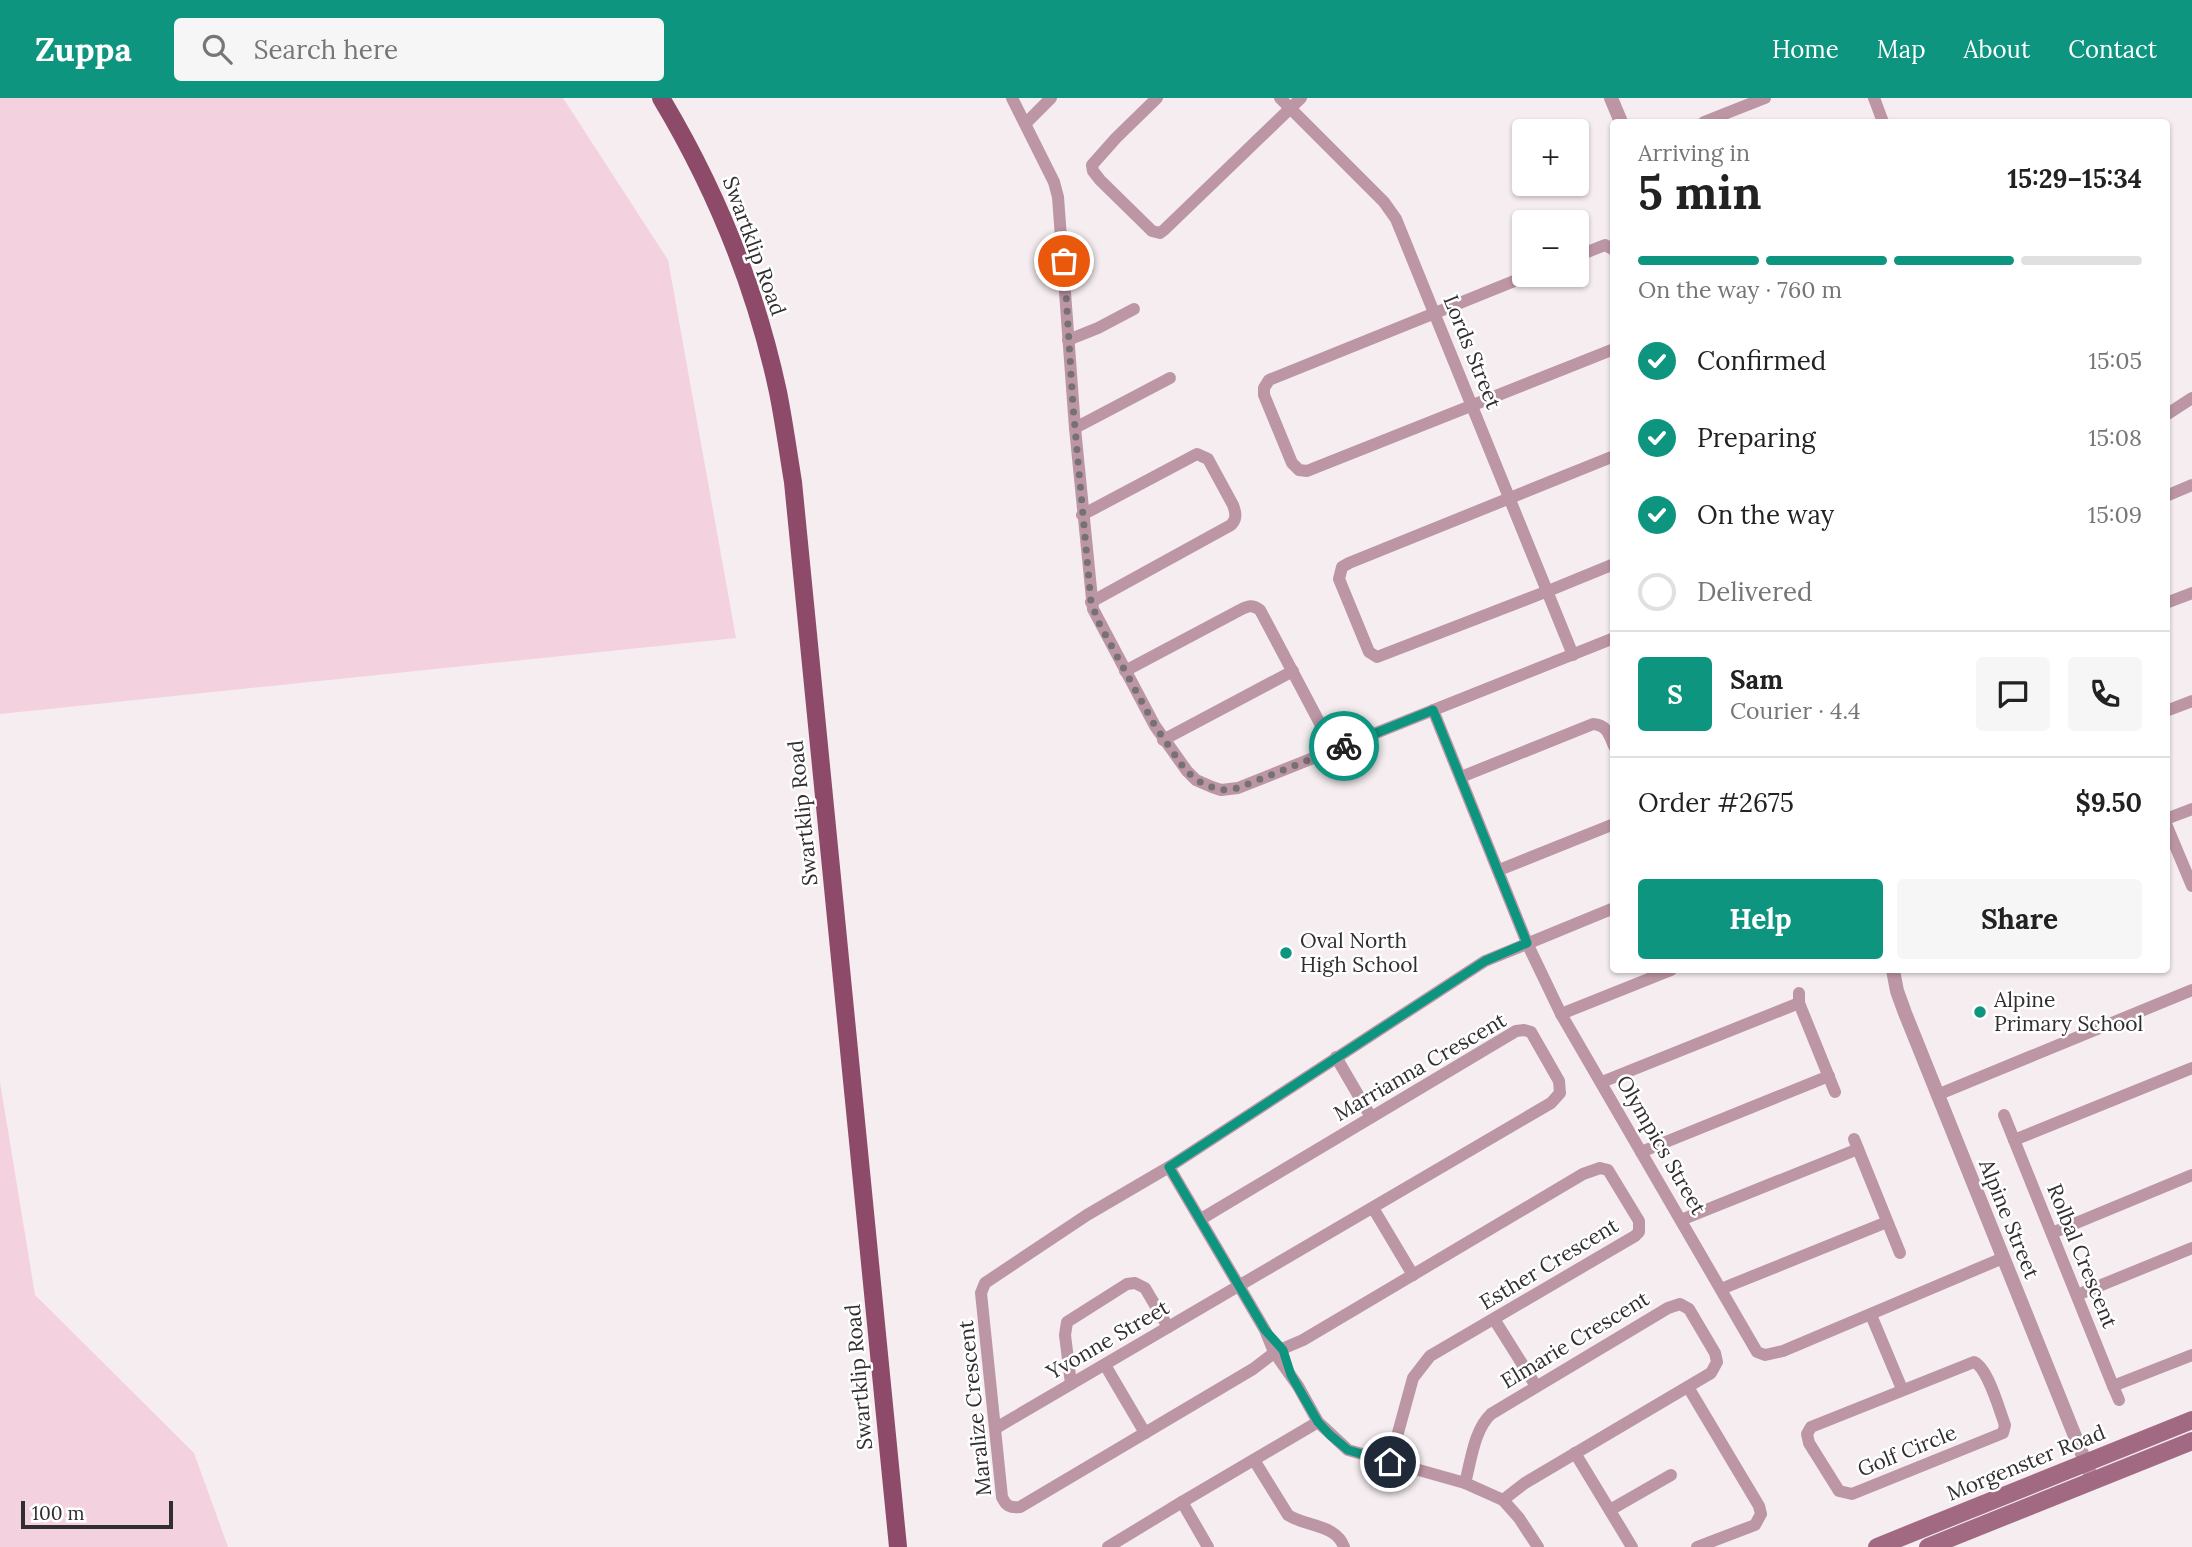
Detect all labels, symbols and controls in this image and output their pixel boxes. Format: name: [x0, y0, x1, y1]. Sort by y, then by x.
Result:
search box: [174, 18, 664, 81]
text: Zuppa: [35, 28, 132, 70]
icon: search: [198, 30, 236, 68]
text: Search here: [254, 33, 398, 66]
text: Home: [1772, 34, 1839, 65]
text: Map: [1877, 34, 1926, 65]
text: About: [1964, 34, 2030, 65]
text: Contact: [2068, 34, 2157, 65]
map controls: [1512, 119, 1589, 287]
button: +: [1512, 119, 1589, 196]
text: Arriving in: [1638, 138, 1750, 167]
text: 15:29–15:34: [2008, 162, 2142, 195]
text: 5 min: [1638, 163, 1762, 222]
street label: Swartklip Road: [717, 172, 792, 319]
button: −: [1512, 210, 1589, 287]
pin: [1034, 231, 1094, 291]
icon: bag: [1045, 242, 1083, 280]
text: On the way · 760 m: [1638, 275, 1842, 304]
street label: Lords Street: [1437, 291, 1508, 414]
icon: check: [1638, 342, 1676, 380]
text: Confirmed: [1697, 344, 1826, 377]
text: 15:05: [2089, 346, 2142, 375]
icon: check: [1638, 419, 1676, 457]
text: Preparing: [1697, 421, 1816, 454]
text: 15:08: [2088, 423, 2142, 452]
icon: check: [1638, 496, 1676, 534]
text: On the way: [1697, 498, 1834, 531]
text: 15:09: [2088, 500, 2142, 529]
text: Delivered: [1697, 575, 1813, 608]
button: chat: [1976, 657, 2050, 731]
button: phone: [2068, 657, 2142, 731]
text: Sam: [1730, 663, 1783, 696]
text: S: [1667, 678, 1683, 711]
text: Courier · 4.4: [1730, 696, 1861, 725]
courier: [1309, 711, 1379, 781]
icon: bike: [1325, 727, 1363, 765]
street label: Swartklip Road: [781, 739, 824, 887]
text: Order #2675: [1638, 786, 1794, 819]
text: $9.50: [2076, 786, 2142, 819]
button: Help: [1638, 879, 1883, 959]
button: Share: [1897, 879, 2142, 959]
place label: Oval North High School: [1300, 927, 1418, 978]
marker: Oval North High School: [1278, 945, 1294, 961]
place label: Alpine Primary School: [1993, 986, 2143, 1037]
marker: Alpine Primary School: [1972, 1004, 1988, 1020]
street label: Marrianna Crescent: [1329, 1006, 1512, 1127]
street label: Olympics Street: [1611, 1070, 1713, 1220]
street label: Alpine Street: [1973, 1154, 2046, 1283]
street label: Rolbal Crescent: [2041, 1180, 2124, 1333]
street label: Esther Crescent: [1474, 1211, 1624, 1316]
street label: Elmarie Crescent: [1496, 1284, 1655, 1394]
street label: Yvonne Street: [1041, 1293, 1175, 1386]
street label: Swartklip Road: [839, 1303, 878, 1451]
street label: Maralize Crescent: [952, 1318, 997, 1497]
street label: Golf Circle: [1853, 1418, 1960, 1483]
street label: Morgenster Road: [1943, 1418, 2109, 1507]
pin: [1360, 1432, 1420, 1492]
icon: home: [1371, 1443, 1409, 1481]
scale bar: [21, 1498, 173, 1530]
text: 100 m: [32, 1501, 85, 1525]

